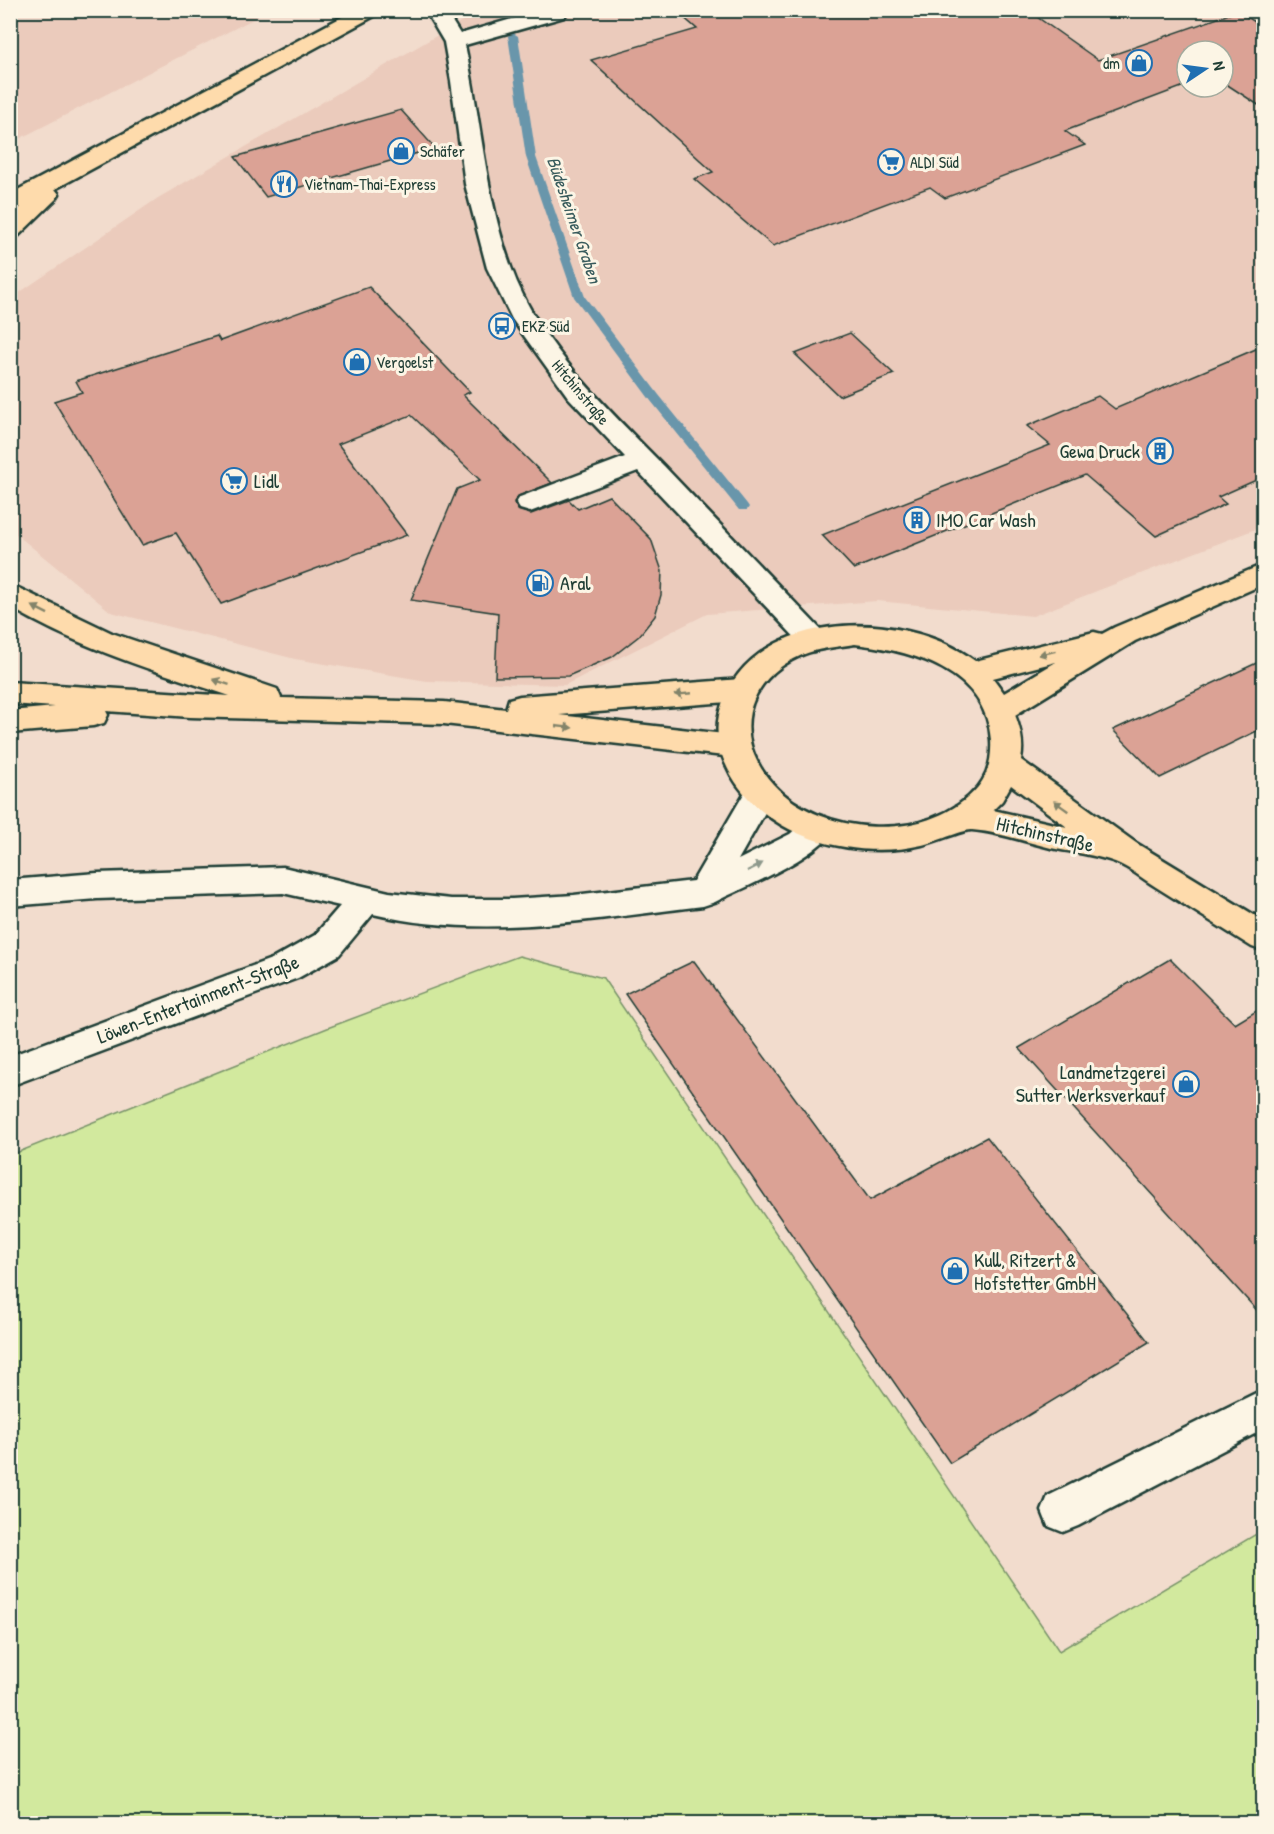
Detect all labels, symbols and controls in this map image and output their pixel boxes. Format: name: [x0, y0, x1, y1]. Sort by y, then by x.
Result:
north arrow: [1175, 39, 1235, 99]
shop icon: dm: [1124, 48, 1154, 78]
place label: dm: [1103, 52, 1120, 74]
text: N: [1208, 59, 1231, 73]
shop icon: Schäfer: [386, 136, 416, 166]
place label: Schäfer: [420, 140, 465, 162]
supermarket icon: ALDI Süd: [876, 147, 906, 177]
place label: ALDI Süd: [910, 151, 959, 173]
water label: Büdesheimer Graben: [541, 153, 608, 288]
restaurant icon: Vietnam-Thai-Express: [269, 169, 299, 199]
place label: Vietnam-Thai-Express: [304, 173, 436, 195]
bus stop icon: EKZ Süd: [487, 311, 517, 341]
place label: EKZ Süd: [522, 315, 569, 337]
shop icon: Vergoelst: [342, 347, 372, 377]
place label: Vergoelst: [376, 351, 434, 373]
street label: Hitchinstraße: [547, 355, 615, 430]
building icon: Gewa Druck: [1145, 436, 1175, 466]
place label: Gewa Druck: [1059, 437, 1140, 464]
supermarket icon: Lidl: [219, 466, 249, 496]
place label: Lidl: [254, 467, 280, 494]
building icon: IMO Car Wash: [902, 505, 932, 535]
place label: IMO Car Wash: [936, 506, 1036, 533]
fuel station icon: Aral: [525, 568, 555, 598]
place label: Aral: [560, 569, 591, 596]
one-way arrow: [32, 605, 49, 615]
one-way arrow: [1038, 649, 1057, 659]
one-way arrow: [212, 677, 230, 687]
one-way arrow: [674, 690, 693, 699]
one-way arrow: [555, 722, 574, 732]
one-way arrow: [1053, 800, 1068, 812]
street label: Hitchinstraße: [994, 809, 1096, 858]
one-way arrow: [747, 862, 764, 872]
street label: Löwen-Entertainment-Straße: [93, 948, 303, 1050]
place label: Landmetzgerei Sutter Werksverkauf: [1016, 1058, 1166, 1108]
shop icon: Landmetzgerei Sutter Werksverkauf: [1171, 1069, 1201, 1099]
place label: Kull, Ritzert & Hofstetter GmbH: [974, 1246, 1096, 1296]
shop icon: Kull, Ritzert & Hofstetter GmbH: [940, 1256, 970, 1286]

